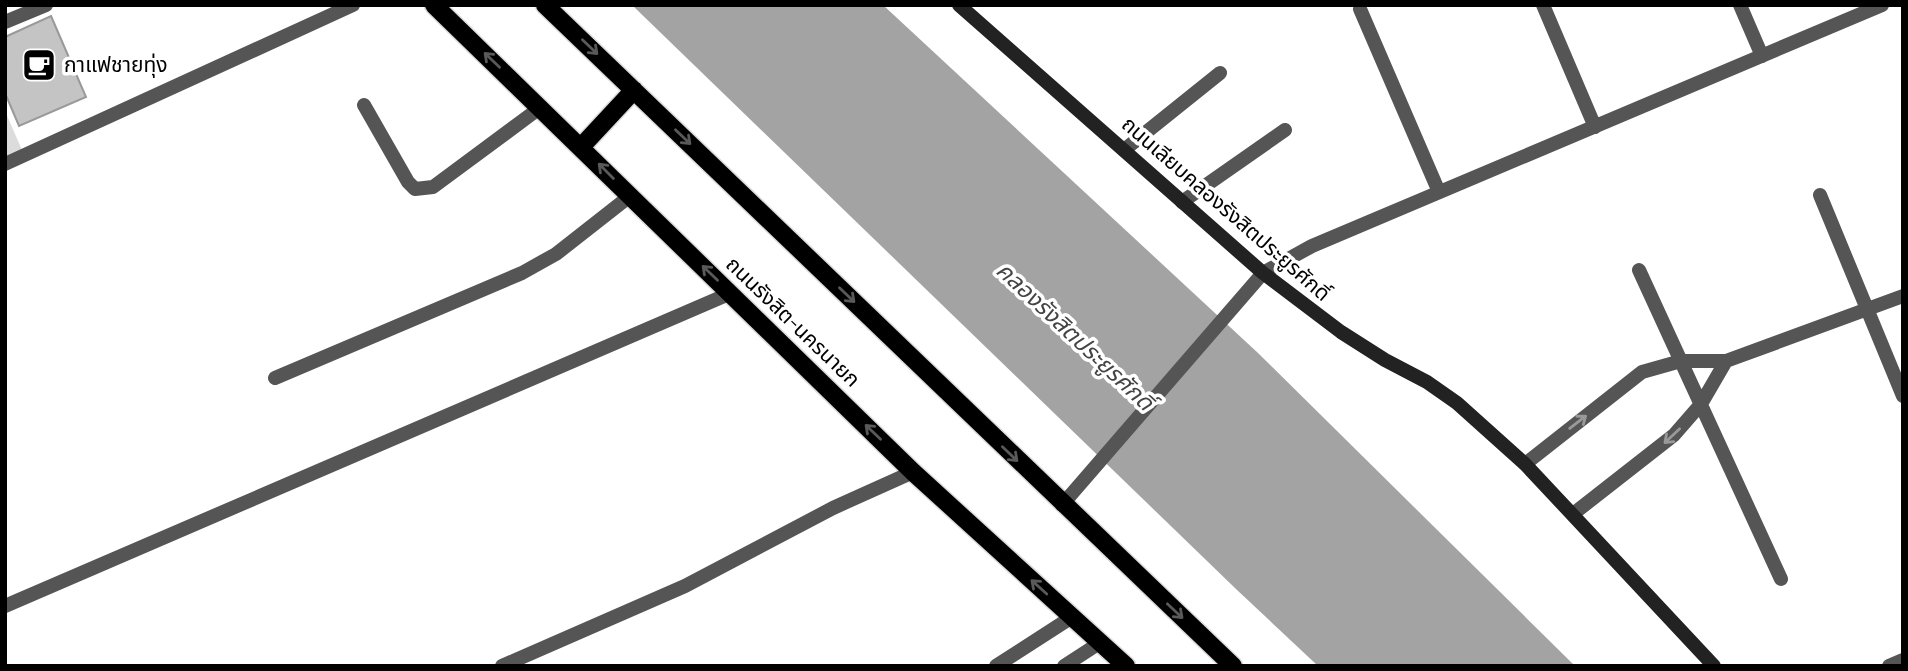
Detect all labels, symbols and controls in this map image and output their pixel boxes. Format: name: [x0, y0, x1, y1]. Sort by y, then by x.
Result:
one-way arrow: [581, 39, 598, 56]
cafe icon: กาแฟชายทุ่ง: [20, 46, 58, 84]
place label: กาแฟชายทุ่ง: [64, 50, 168, 78]
one-way arrow: [483, 52, 500, 69]
street label: ถนนเลียบคลองรังสิตประยูรศักดิ์: [1116, 110, 1337, 307]
one-way arrow: [674, 129, 691, 146]
one-way arrow: [597, 163, 614, 180]
street label: ถนนรังสิต-นครนายก: [720, 250, 867, 393]
water label: คลองรังสิตประยูรศักดิ์: [990, 254, 1166, 421]
one-way arrow: [701, 265, 719, 281]
one-way arrow: [838, 287, 855, 304]
one-way arrow: [1569, 414, 1587, 430]
one-way arrow: [864, 424, 881, 441]
one-way arrow: [1664, 427, 1681, 444]
one-way arrow: [1001, 445, 1018, 462]
one-way arrow: [1030, 579, 1048, 595]
one-way arrow: [1166, 602, 1183, 619]

